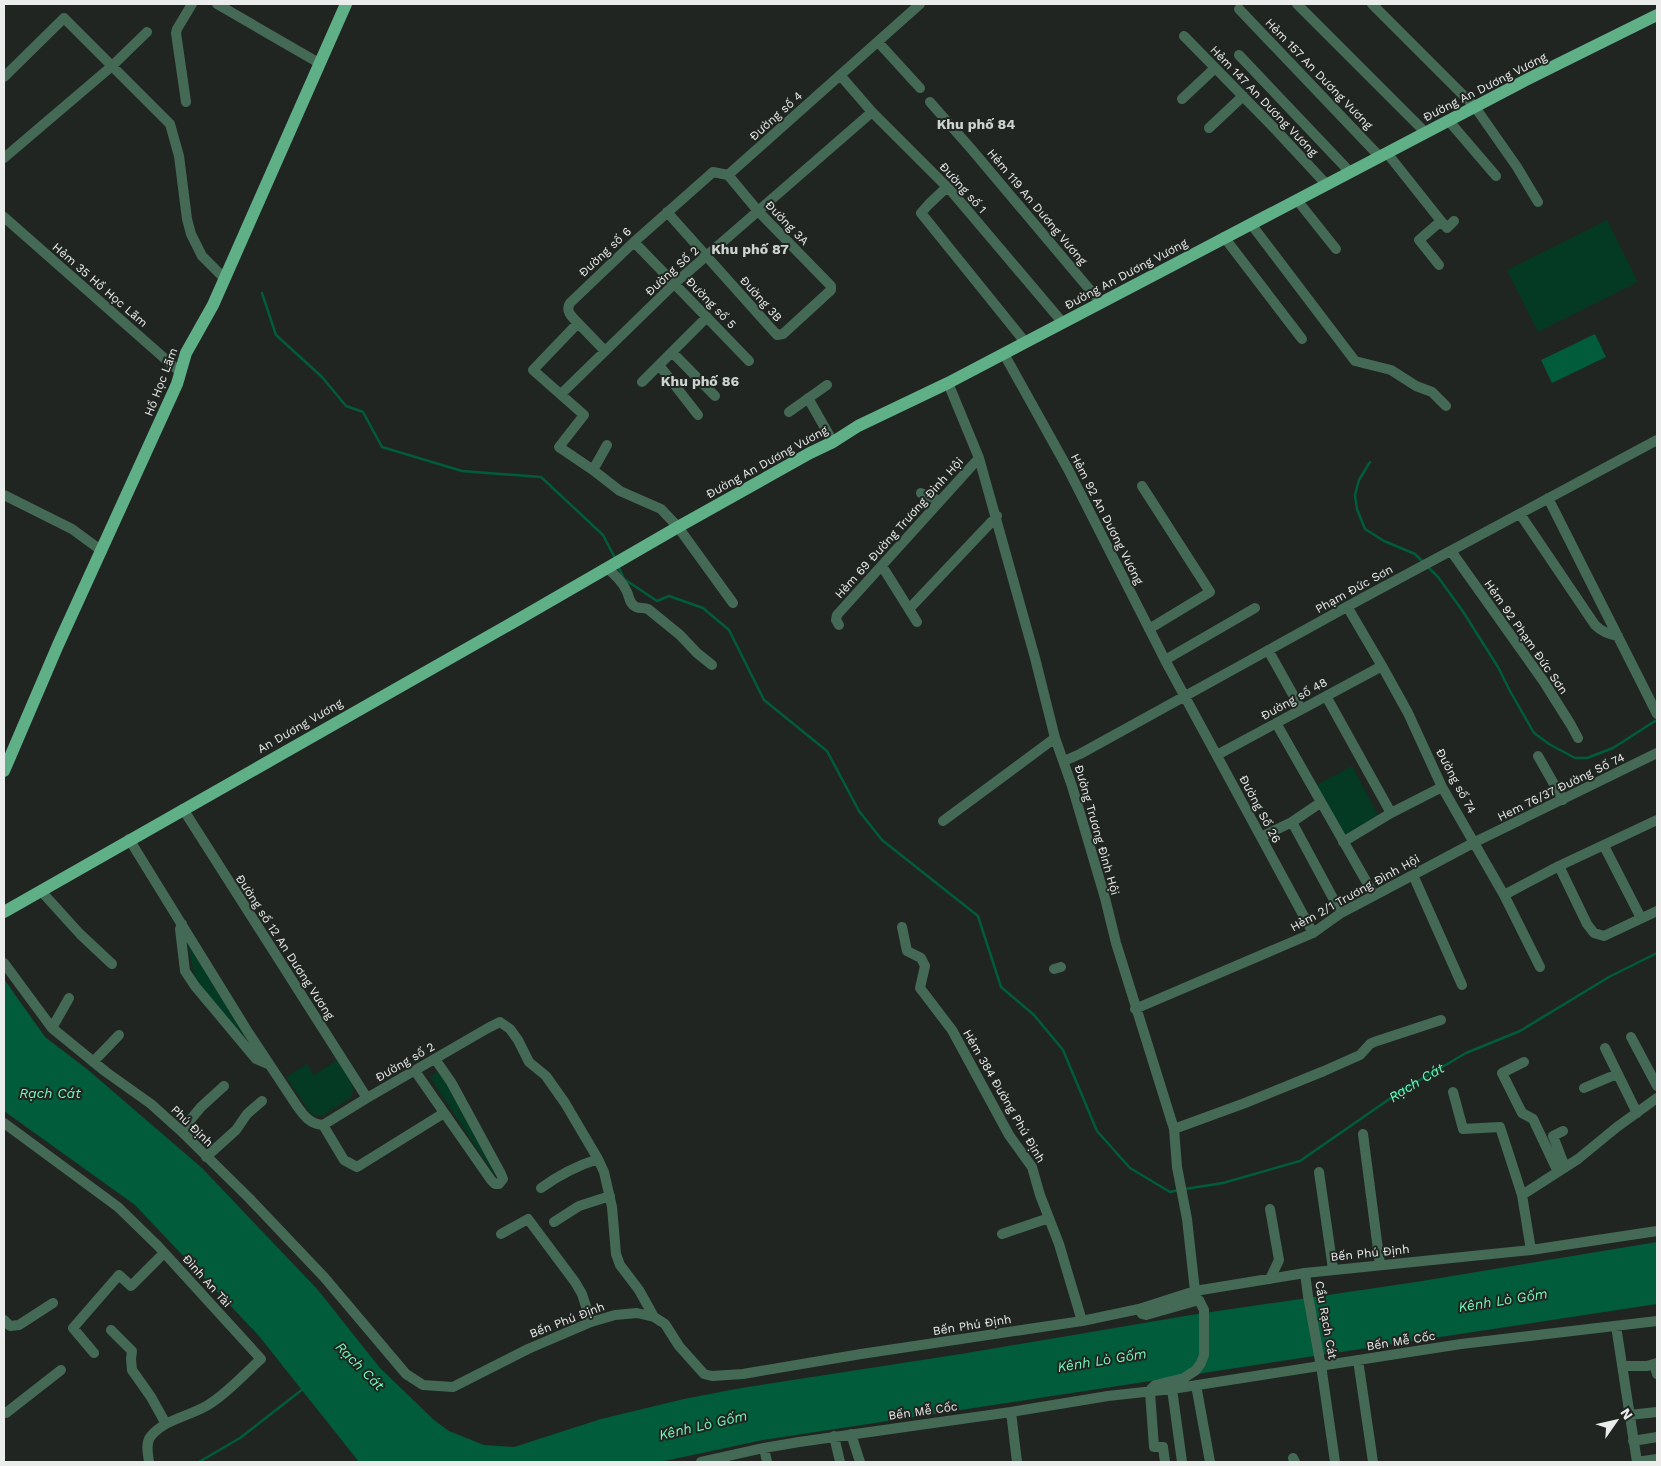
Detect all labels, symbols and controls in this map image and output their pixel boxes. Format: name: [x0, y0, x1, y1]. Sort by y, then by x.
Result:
street label: Hẻm 157 An Dương Vương: [1262, 16, 1376, 133]
street label: Hẻm 147 An Dương Vương: [1207, 43, 1321, 160]
street label: Đường An Dương Vương: [1421, 49, 1550, 124]
street label: Đường số 4: [747, 89, 805, 143]
district label: Khu phố 84: [937, 116, 1015, 132]
street label: Hẻm 119 An Dương Vương: [984, 146, 1090, 268]
street label: Đường số 1: [937, 160, 989, 216]
street label: Đường 3A: [762, 198, 812, 248]
street label: Đường số 6: [576, 224, 634, 280]
street label: Đường An Dương Vương: [1062, 235, 1190, 312]
street label: Hẻm 35 Hồ Học Lãm: [50, 240, 150, 330]
district label: Khu phố 87: [711, 241, 789, 257]
street label: Đường Số 2: [642, 243, 702, 299]
street label: Đường 3B: [737, 273, 785, 325]
street label: Đường số 5: [683, 274, 739, 332]
street label: Hồ Học Lãm: [142, 346, 180, 418]
district label: Khu phố 86: [661, 373, 740, 389]
street label: Đường An Dương Vương: [704, 422, 831, 501]
street label: Hẻm 92 An Dương Vương: [1068, 451, 1146, 587]
street label: Hẻm 69 Đường Trương Đình Hội: [832, 455, 966, 601]
street label: Phạm Đức Sơn: [1313, 562, 1395, 616]
street label: Hẻm 92 Phạm Đức Sơn: [1481, 577, 1571, 697]
street label: Đường số 48: [1258, 675, 1330, 723]
street label: An Dương Vương: [255, 696, 346, 756]
street label: Đường số 74: [1433, 746, 1479, 816]
street label: Hem 76/37 Đường Số 74: [1495, 750, 1627, 824]
street label: Đường Trương Đình Hội: [1072, 763, 1122, 897]
street label: Đường Số 26: [1236, 773, 1284, 845]
street label: Hẻm 2/1 Trương Đình Hội: [1288, 852, 1422, 934]
street label: Đường số 12 An Dương Vương: [233, 872, 337, 1023]
street label: Hẻm 384 Đường Phú Định: [960, 1027, 1048, 1165]
street label: Đường số 2: [373, 1039, 437, 1085]
water label: Rạch Cát: [1386, 1059, 1447, 1105]
water label: Rạch Cát: [19, 1085, 81, 1101]
street label: Phú Định: [168, 1103, 216, 1149]
street label: Bến Phú Định: [1330, 1242, 1410, 1264]
street label: Đình An Tài: [180, 1252, 234, 1310]
street label: Cầu Rạch Cát: [1312, 1280, 1340, 1360]
water label: Kênh Lò Gốm: [1457, 1285, 1549, 1315]
street label: Bến Phú Định: [527, 1299, 607, 1341]
street label: Bến Phú Định: [932, 1312, 1012, 1338]
street label: Bến Mễ Cốc: [1366, 1329, 1437, 1353]
water label: Rạch Cát: [333, 1339, 388, 1394]
water label: Kênh Lò Gốm: [1056, 1345, 1148, 1375]
north arrow: [1591, 1396, 1641, 1446]
street label: Bến Mễ Cốc: [888, 1399, 959, 1423]
text: N: [1617, 1405, 1636, 1423]
water label: Kênh Lò Gốm: [657, 1407, 749, 1443]

